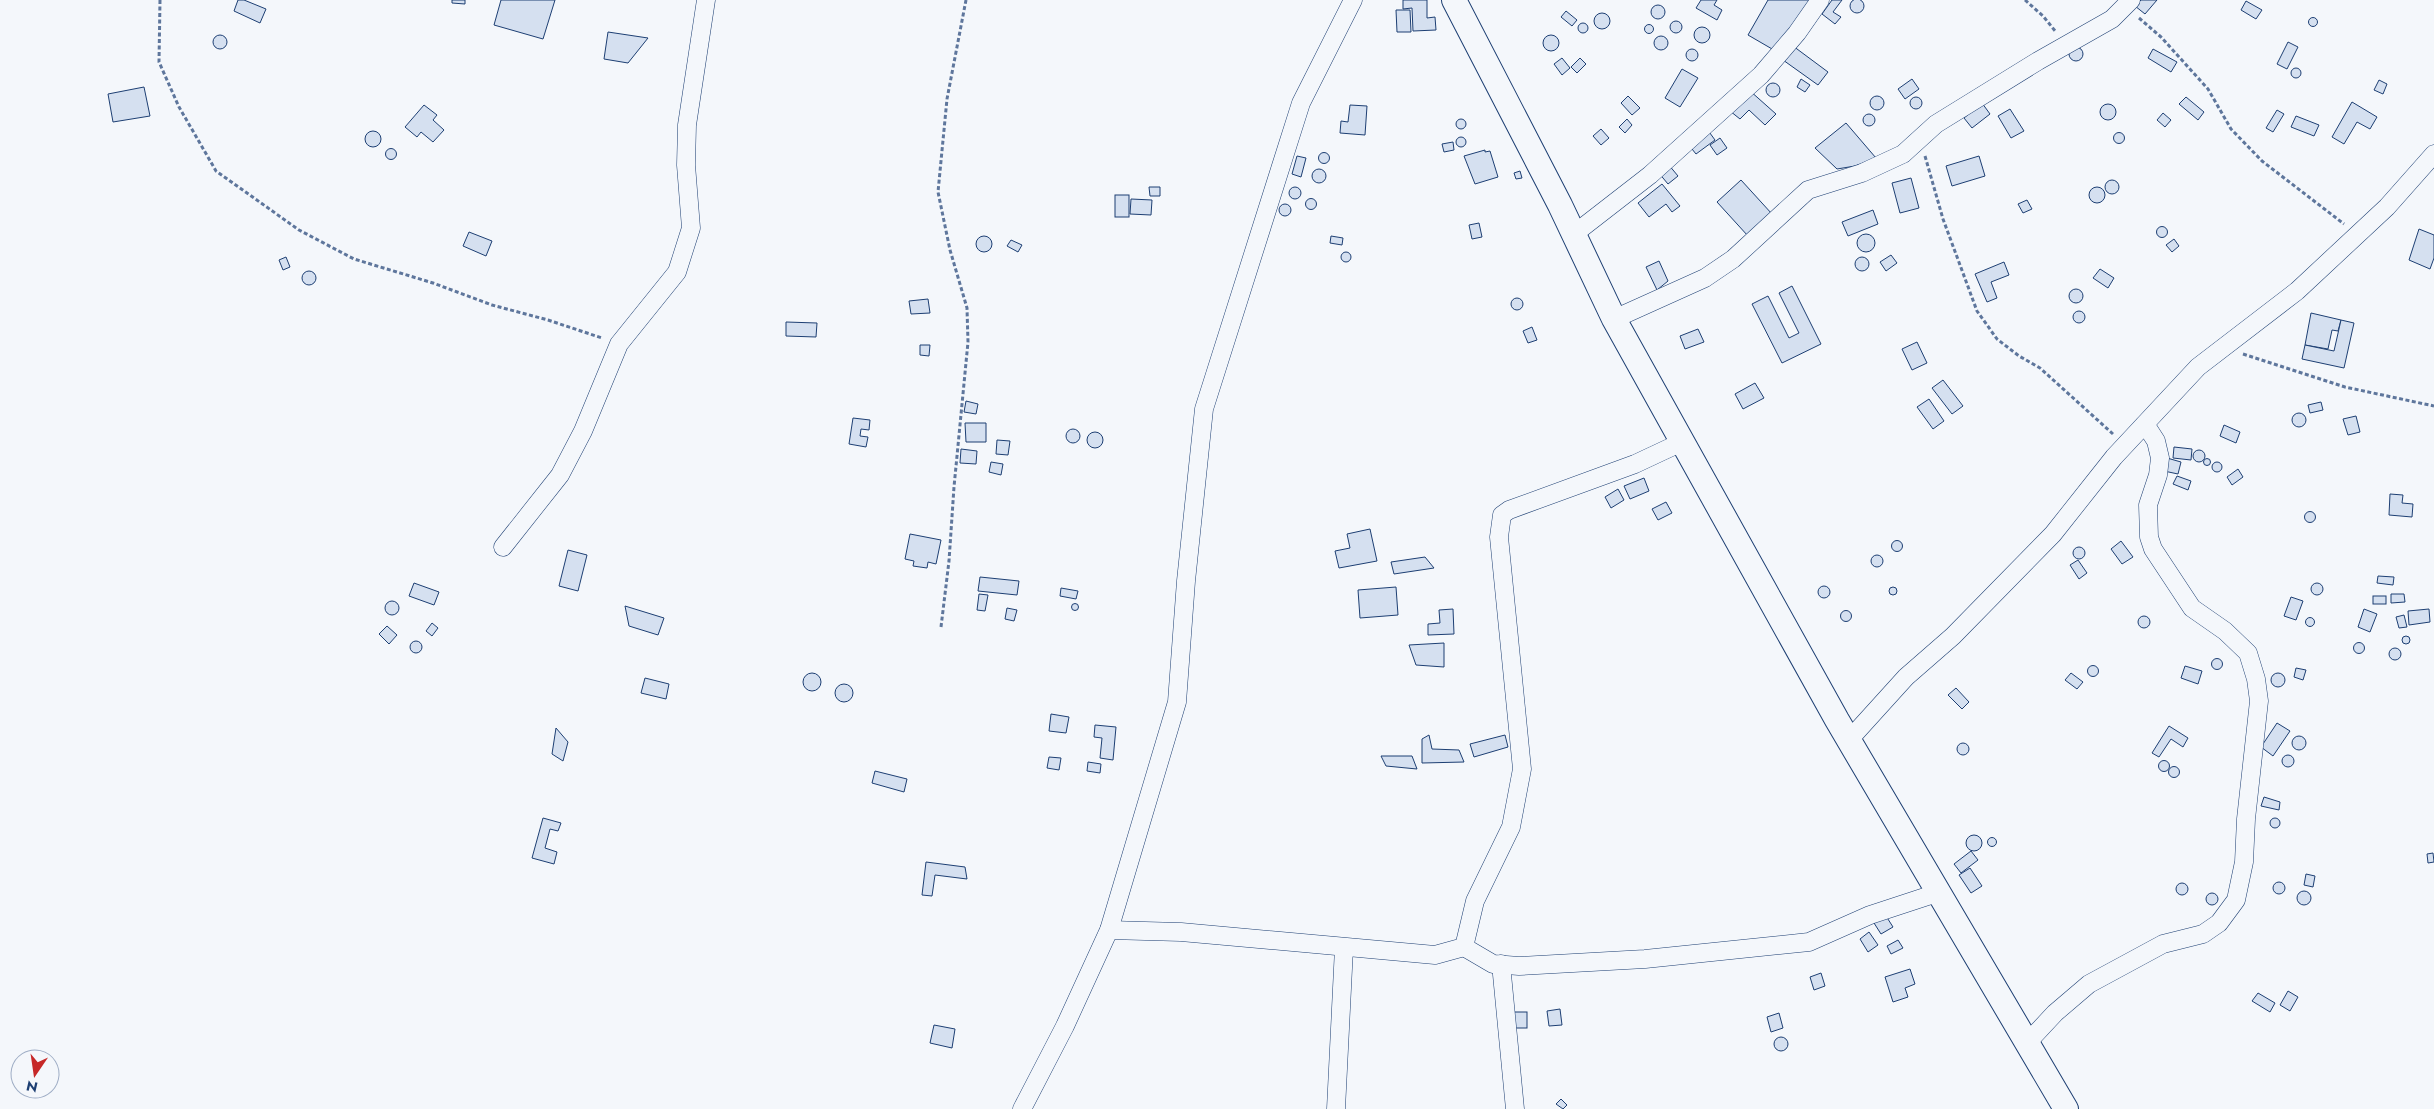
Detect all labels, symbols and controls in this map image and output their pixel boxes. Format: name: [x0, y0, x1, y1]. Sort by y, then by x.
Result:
north arrow: [10, 1049, 60, 1099]
text: N: [24, 1076, 40, 1098]

